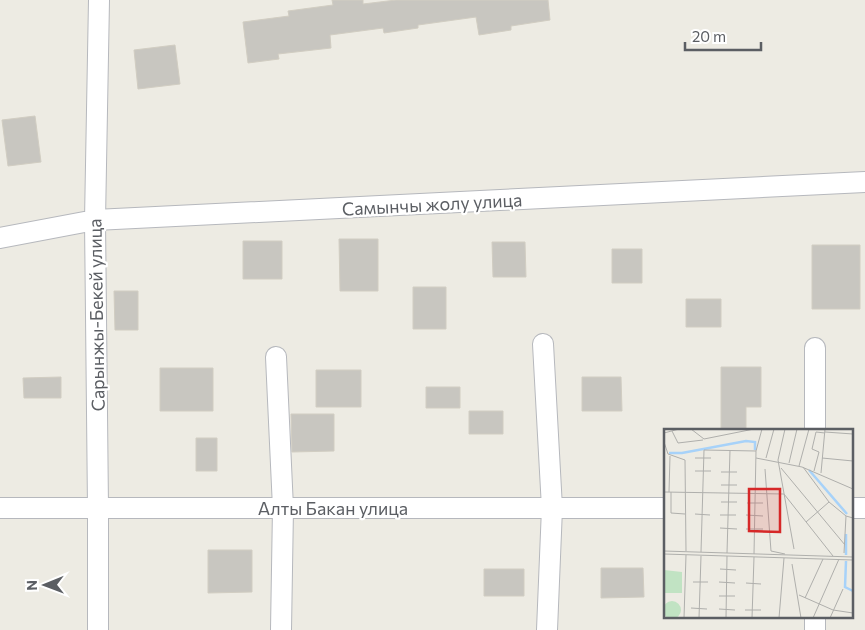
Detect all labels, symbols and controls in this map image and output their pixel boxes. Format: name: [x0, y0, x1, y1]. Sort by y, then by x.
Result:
scale bar: [685, 20, 761, 52]
text: 20 m: [692, 27, 726, 45]
street label: Самынчы жолу улица: [341, 188, 523, 220]
street label: Сарынжы-Бекей улица: [83, 218, 109, 412]
inset map: [664, 429, 852, 618]
street label: Алты Бакан улица: [258, 497, 408, 519]
north arrow: [20, 560, 70, 610]
text: N: [23, 580, 40, 591]

